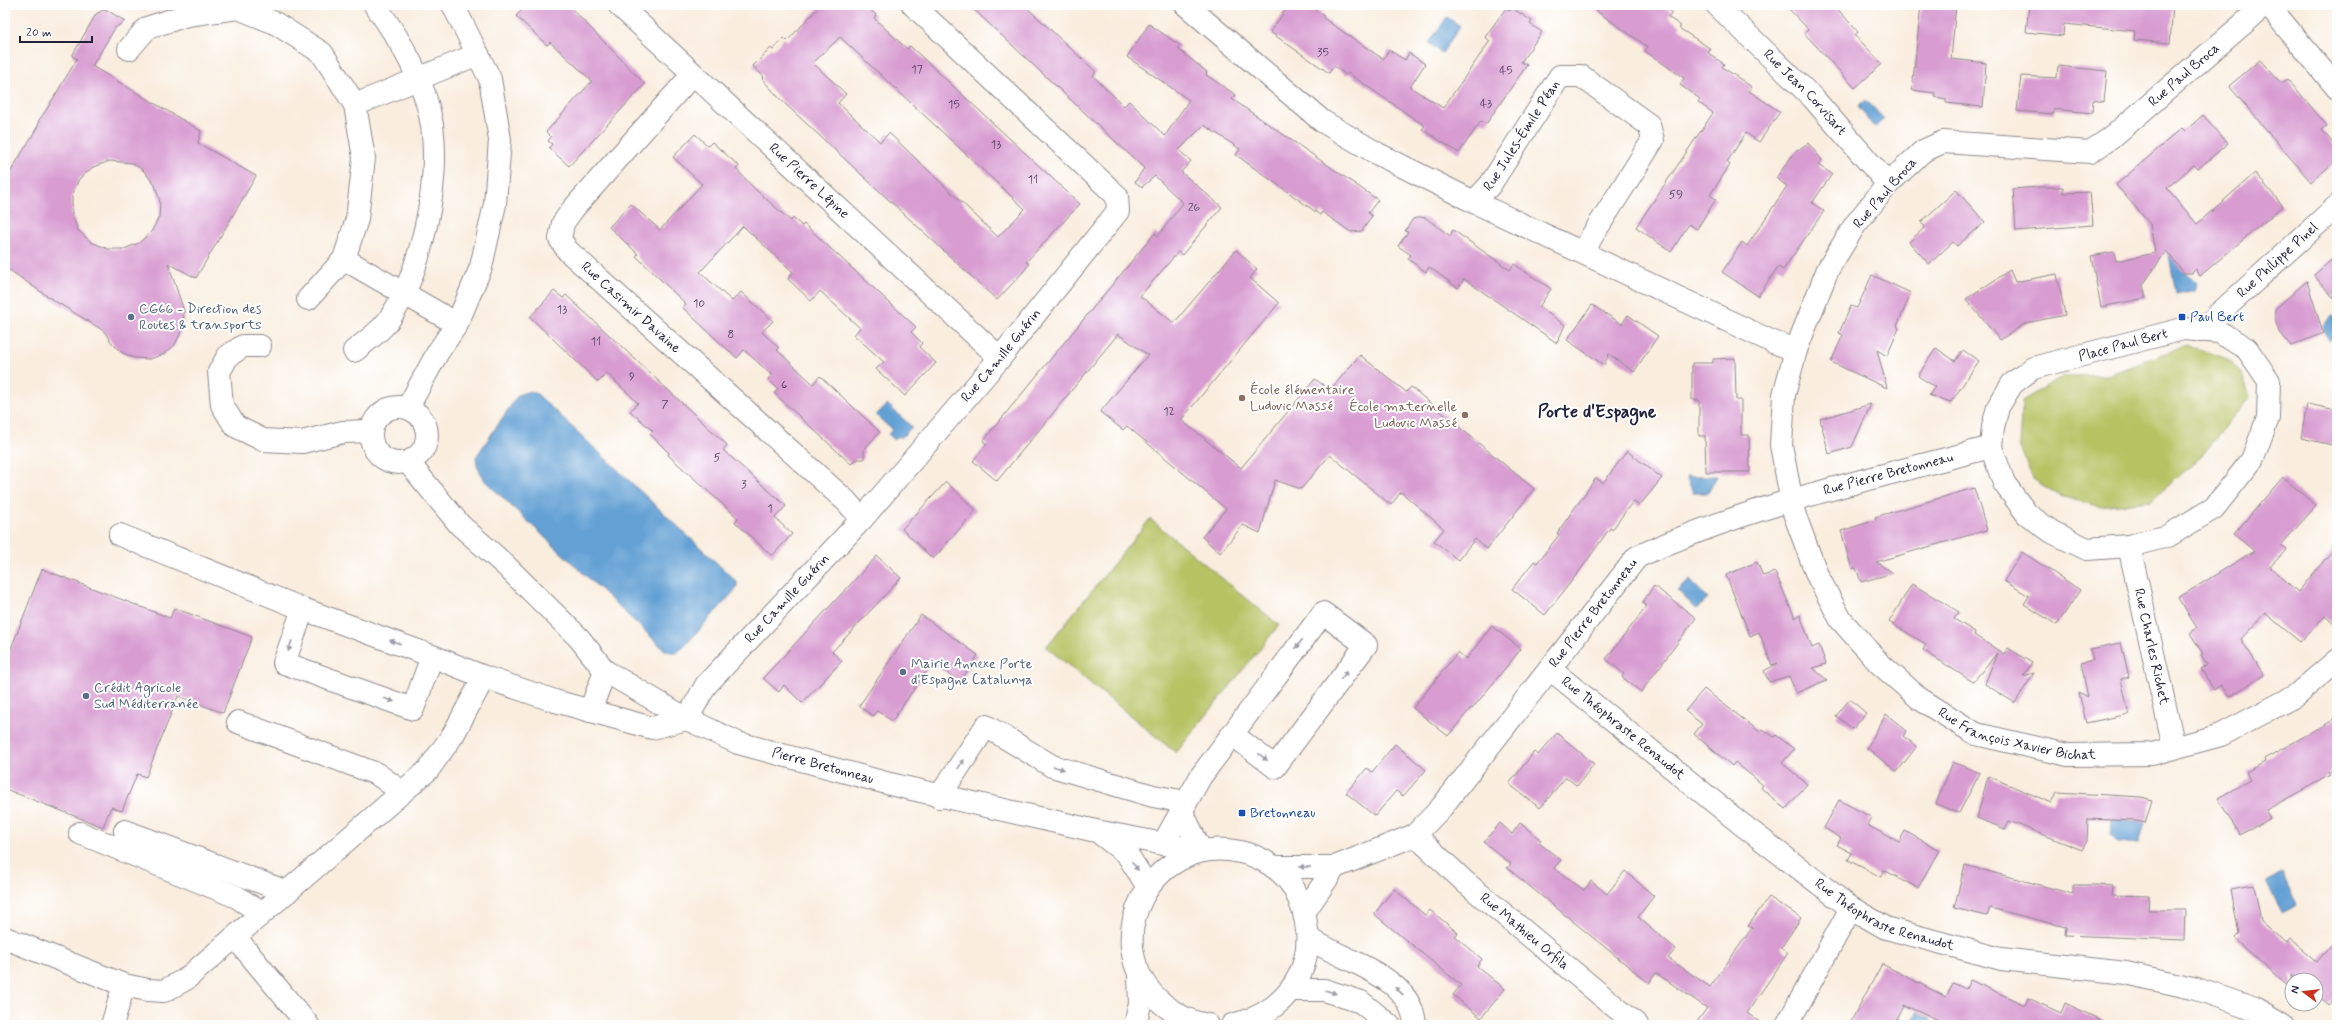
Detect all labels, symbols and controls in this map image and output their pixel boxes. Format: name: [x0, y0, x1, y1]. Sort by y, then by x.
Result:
scale bar: [20, 18, 92, 44]
text: 20 m: [26, 25, 52, 41]
street label: Rue Paul Broca: [2145, 39, 2223, 111]
house number: 35: [1317, 45, 1329, 61]
street label: Rue Jean Corvisart: [1759, 46, 1851, 139]
house number: 17: [911, 62, 923, 78]
house number: 45: [1499, 63, 1513, 79]
street label: Rue Jules-Émile Péan: [1479, 77, 1564, 195]
house number: 43: [1480, 96, 1492, 112]
house number: 15: [948, 97, 960, 113]
house number: 13: [991, 137, 1001, 153]
street label: Rue Pierre Lépine: [765, 139, 853, 223]
street label: Rue Paul Broca: [1849, 154, 1921, 232]
house number: 11: [1028, 172, 1038, 188]
house number: 59: [1669, 187, 1683, 203]
house number: 26: [1188, 200, 1201, 216]
street label: Rue Philippe Pinel: [2233, 219, 2322, 302]
street label: Rue Casimir Davaine: [577, 258, 685, 357]
house number: 10: [693, 296, 705, 312]
place label: CG66 - Direction des Routes & transports: [139, 300, 262, 334]
house number: 13: [557, 302, 567, 318]
street label: Rue Camille Guérin: [957, 305, 1045, 406]
place label: Paul Bert: [2190, 308, 2244, 326]
marker: CG66 - Direction des Routes & transports: [126, 312, 136, 322]
marker: Paul Bert: [2177, 312, 2187, 322]
street label: Place Paul Bert: [2076, 324, 2170, 366]
house number: 8: [728, 327, 734, 343]
house number: 11: [591, 334, 601, 350]
house number: 9: [629, 369, 635, 385]
house number: 6: [781, 377, 787, 393]
place label: École élémentaire Ludovic Massé: [1250, 381, 1355, 415]
marker: École élémentaire Ludovic Massé: [1237, 393, 1247, 403]
house number: 7: [661, 397, 669, 413]
place label: École maternelle Ludovic Massé: [1349, 398, 1457, 432]
district label: Porte d'Espagne: [1538, 400, 1657, 426]
house number: 12: [1163, 404, 1175, 420]
marker: École maternelle Ludovic Massé: [1460, 410, 1470, 420]
street label: Rue Pierre Bretonneau: [1821, 448, 1955, 500]
house number: 5: [713, 450, 721, 466]
house number: 3: [741, 477, 747, 493]
house number: 1: [767, 501, 773, 517]
street label: Rue Camille Guérin: [741, 550, 833, 647]
street label: Rue Pierre Bretonneau: [1545, 555, 1641, 671]
street label: Rue Charles Richet: [2130, 587, 2173, 707]
one-way arrow: [1295, 638, 1304, 649]
one-way arrow: [389, 639, 401, 645]
one-way arrow: [287, 640, 293, 652]
place label: Mairie Annexe Porte d'Espagne Catalunya: [911, 655, 1033, 690]
marker: Mairie Annexe Porte d'Espagne Catalunya: [898, 667, 908, 677]
one-way arrow: [1340, 670, 1348, 680]
street label: Rue Théophraste Renaudot: [1557, 673, 1689, 784]
place label: Crédit Agricole Sud Méditerranée: [94, 679, 199, 713]
marker: Crédit Agricole Sud Méditerranée: [81, 691, 91, 701]
one-way arrow: [383, 698, 395, 704]
street label: Rue François Xavier Bichat: [1935, 703, 2097, 764]
street label: Pierre Bretonneau: [770, 744, 876, 788]
one-way arrow: [1257, 753, 1268, 762]
one-way arrow: [957, 758, 964, 770]
one-way arrow: [1053, 765, 1065, 771]
place label: Bretonneau: [1250, 804, 1315, 822]
marker: Bretonneau: [1237, 808, 1247, 818]
one-way arrow: [1131, 861, 1139, 871]
one-way arrow: [1298, 864, 1311, 870]
street label: Rue Théophraste Renaudot: [1811, 874, 1957, 955]
street label: Rue Mathieu Orfila: [1476, 889, 1573, 974]
north arrow: [2284, 972, 2324, 1012]
text: N: [2288, 984, 2303, 995]
one-way arrow: [1394, 987, 1404, 996]
one-way arrow: [1325, 989, 1337, 995]

